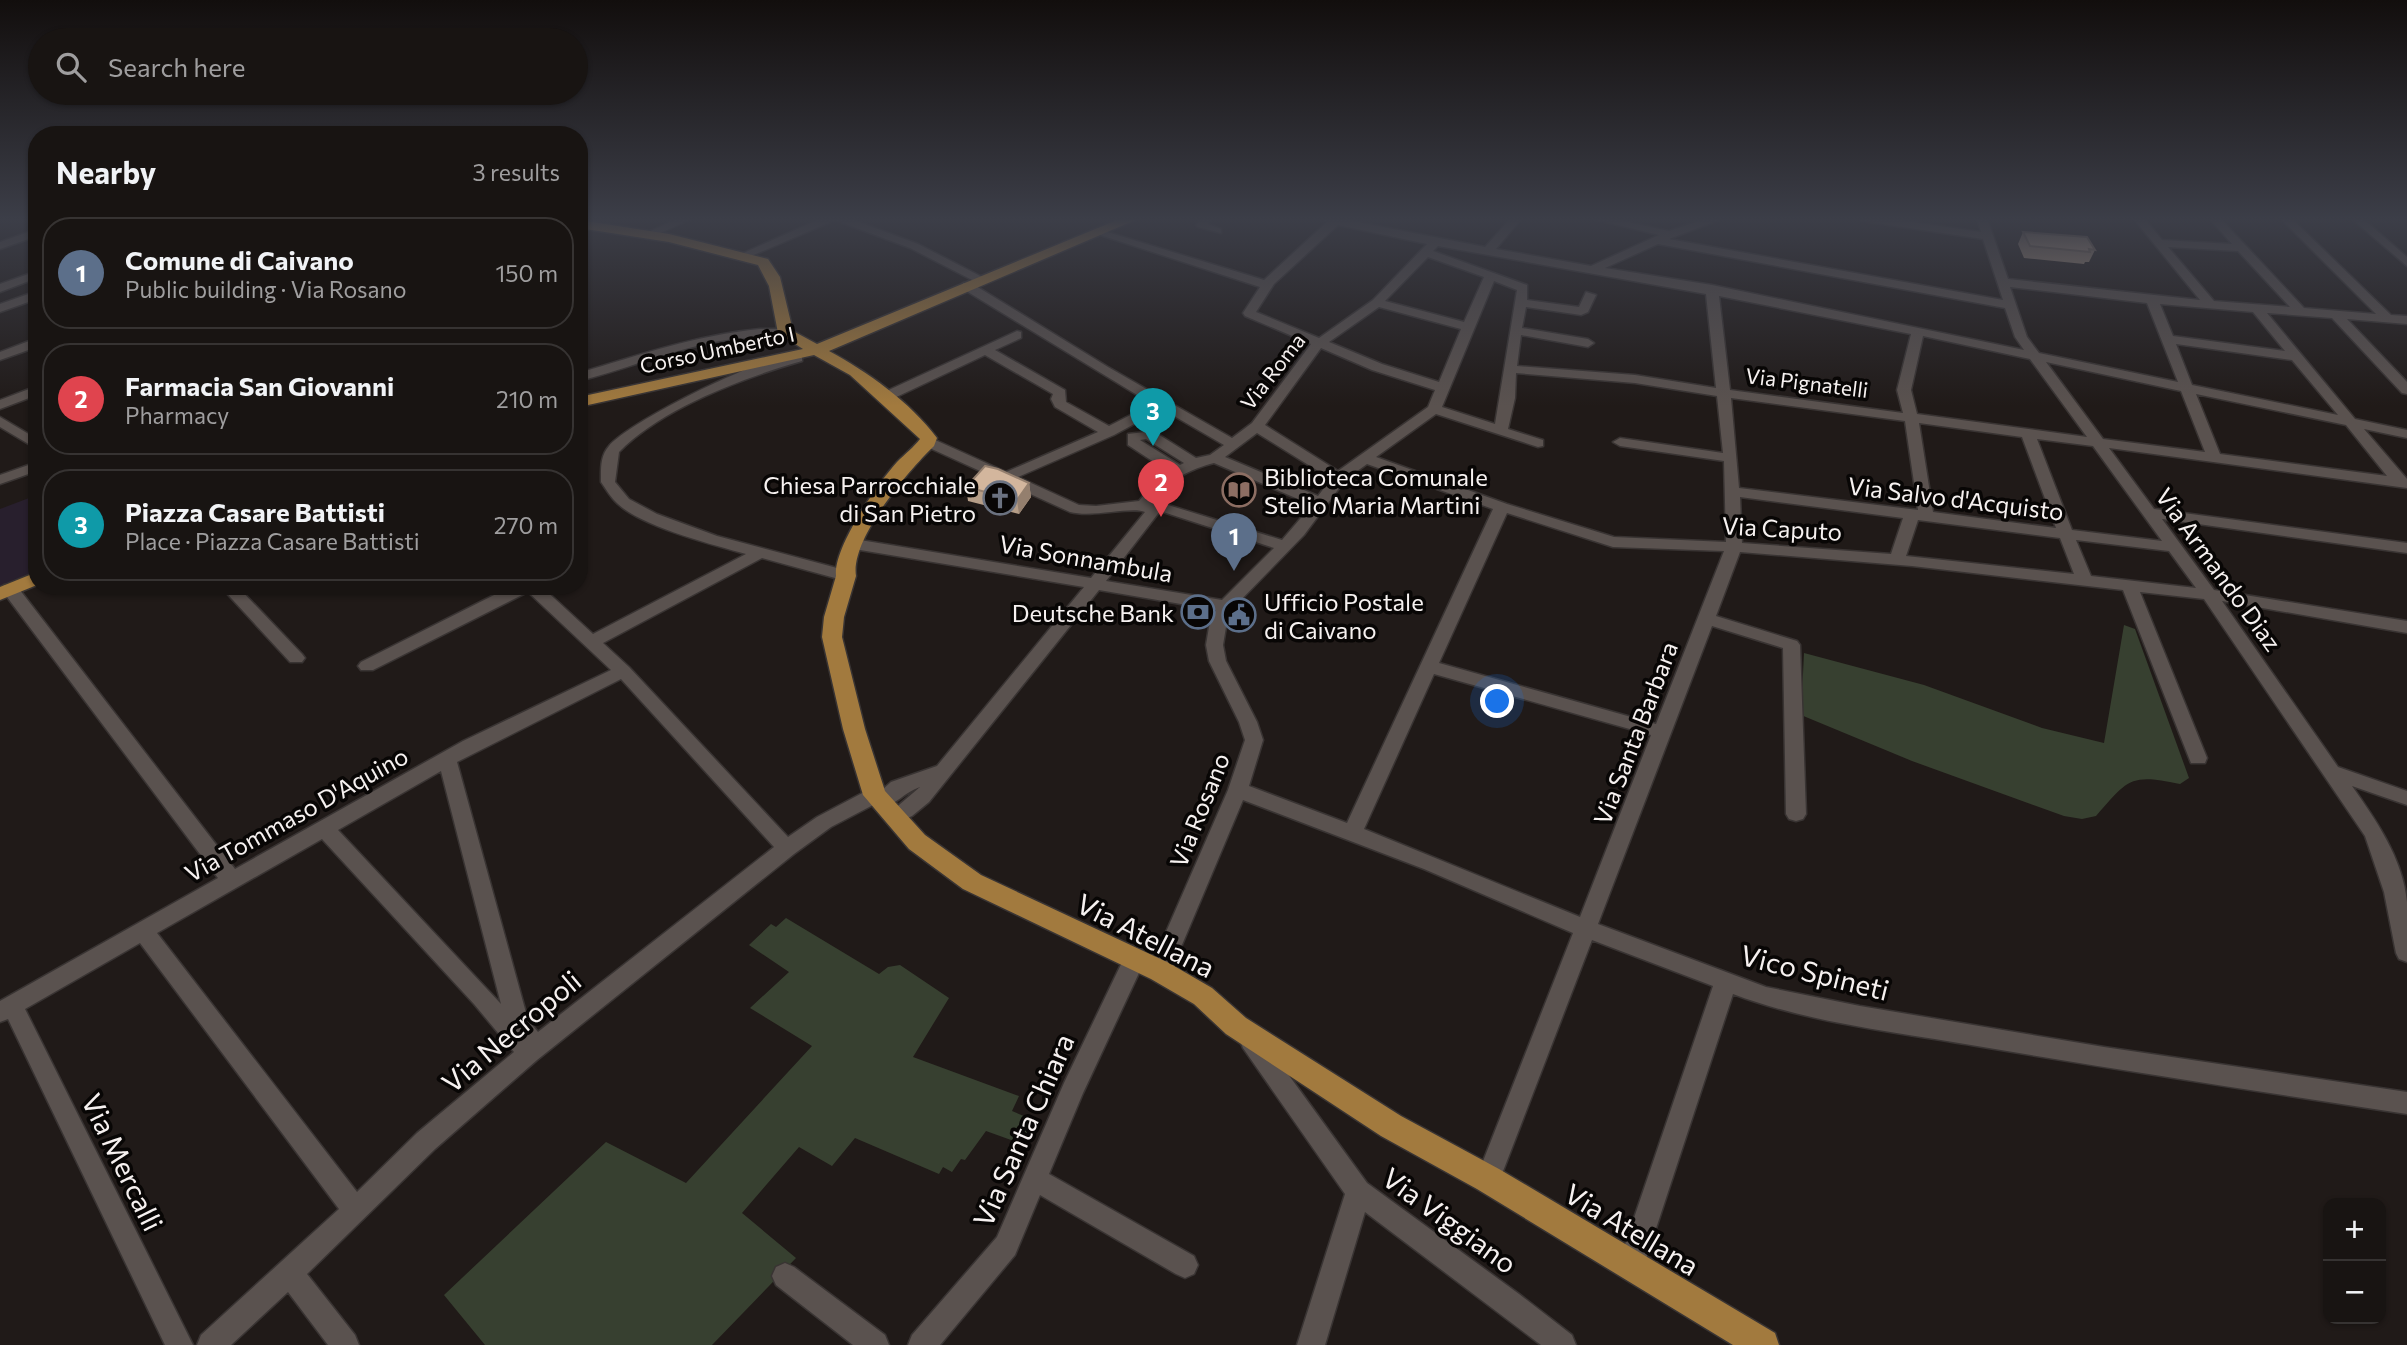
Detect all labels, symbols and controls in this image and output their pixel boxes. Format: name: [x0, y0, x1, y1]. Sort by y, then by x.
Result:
search box: [28, 28, 588, 105]
icon: search: [52, 48, 90, 86]
text: Search here: [108, 51, 246, 82]
text: Nearby: [56, 153, 156, 190]
text: 3 results: [473, 158, 560, 186]
text: Comune di Caivano: [125, 244, 354, 275]
text: 1: [76, 259, 86, 287]
text: 150 m: [495, 259, 558, 287]
text: Public building · Via Rosano: [125, 275, 406, 303]
street label: Corso Umberto I: [637, 320, 797, 378]
street label: Via Roma: [1234, 328, 1310, 414]
street label: Via Pignatelli: [1744, 362, 1870, 402]
text: Farmacia San Giovanni: [125, 370, 394, 401]
text: 2: [74, 385, 88, 413]
text: 210 m: [496, 385, 558, 413]
pin: 3: [1130, 388, 1176, 446]
text: Pharmacy: [125, 401, 229, 429]
pin: 2: [1138, 459, 1184, 517]
place label: Biblioteca Comunale Stelio Maria Martini: [1264, 462, 1488, 519]
place label: Chiesa Parrocchiale di San Pietro: [763, 470, 976, 527]
street label: Via Salvo d'Acquisto: [1847, 470, 2065, 526]
library icon: Biblioteca Comunale Stelio Maria Martini: [1220, 471, 1258, 509]
church icon: Chiesa Parrocchiale di San Pietro: [981, 479, 1019, 517]
street label: Via Armando Diaz: [2150, 482, 2288, 656]
text: Piazza Casare Battisti: [125, 496, 385, 527]
street label: Via Caputo: [1721, 510, 1843, 546]
text: 3: [74, 511, 88, 539]
text: 270 m: [494, 511, 558, 539]
pin: 1: [1211, 513, 1257, 571]
text: Place · Piazza Casare Battisti: [125, 527, 420, 555]
street label: Via Sonnambula: [997, 528, 1175, 588]
place label: Ufficio Postale di Caivano: [1264, 587, 1424, 644]
bank icon: Deutsche Bank: [1179, 593, 1217, 631]
public building icon: Ufficio Postale di Caivano: [1220, 596, 1258, 634]
place label: Deutsche Bank: [1012, 598, 1174, 627]
street label: Via Santa Barbara: [1587, 638, 1683, 828]
your location: [1480, 684, 1514, 718]
street label: Via Tommaso D'Aquino: [179, 741, 413, 887]
street label: Via Rosano: [1163, 749, 1235, 871]
street label: Via Atellana: [1071, 886, 1221, 984]
street label: Vico Spineti: [1737, 937, 1893, 1007]
street label: Via Necropoli: [435, 963, 587, 1099]
street label: Via Santa Chiara: [965, 1028, 1081, 1232]
street label: Via Mercalli: [75, 1088, 171, 1236]
street label: Via Viggiano: [1376, 1160, 1524, 1280]
street label: Via Atellana: [1559, 1176, 1705, 1282]
map controls: [2323, 1198, 2386, 1324]
button: +: [2323, 1198, 2386, 1261]
button: −: [2323, 1261, 2386, 1324]

